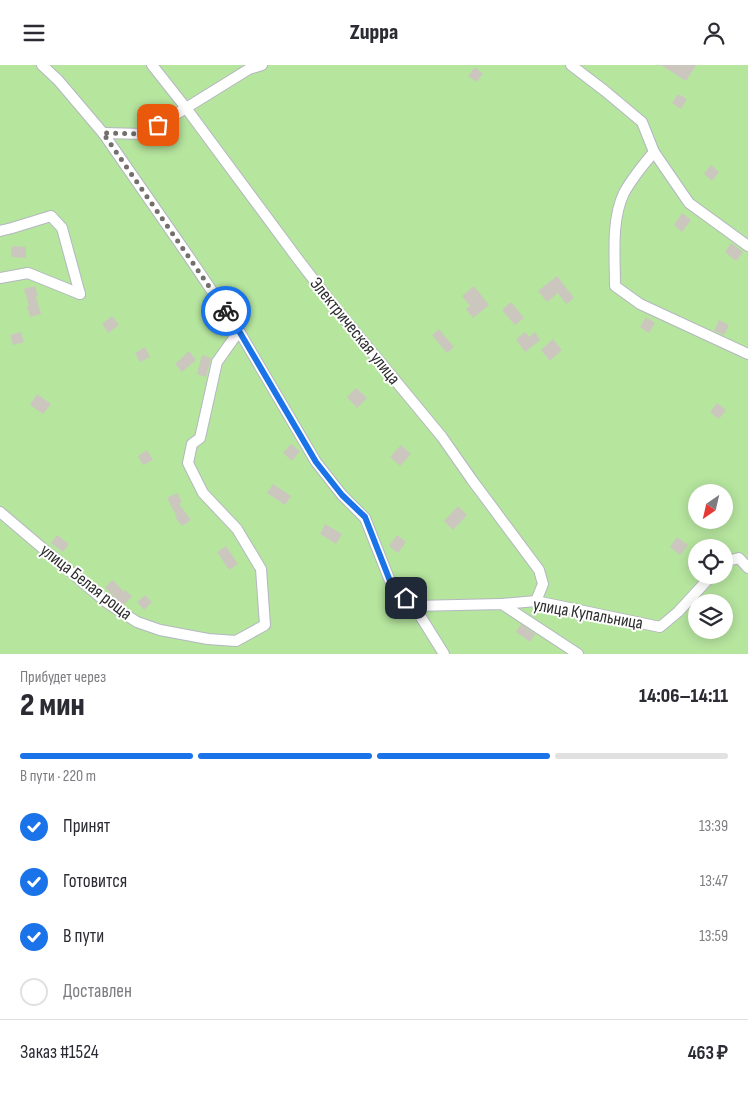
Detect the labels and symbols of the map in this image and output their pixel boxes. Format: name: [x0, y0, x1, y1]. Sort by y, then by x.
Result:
pin: [137, 104, 179, 146]
street label: Электрическая улица: [305, 273, 405, 389]
courier: [201, 286, 251, 336]
north arrow: [688, 484, 732, 529]
street label: улица Белая роща: [36, 540, 136, 624]
pin: [385, 577, 427, 619]
street label: улица Купальница: [531, 594, 645, 634]

